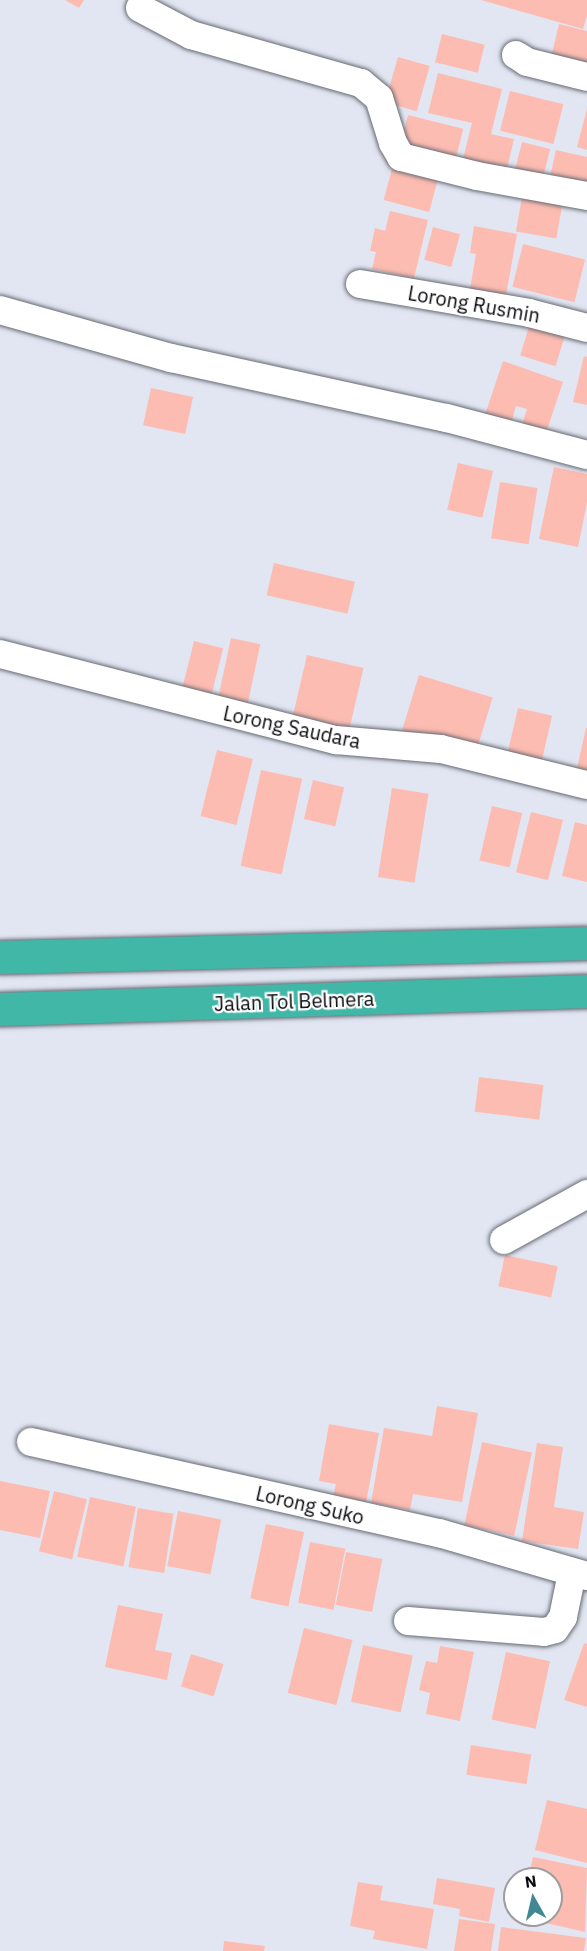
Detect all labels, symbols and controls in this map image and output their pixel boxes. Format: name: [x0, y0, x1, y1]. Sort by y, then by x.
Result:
street label: Lorong Rusmin: [406, 281, 542, 327]
street label: Lorong Saudara: [221, 701, 363, 753]
street label: Jalan Tol Belmera: [213, 986, 375, 1016]
street label: Lorong Suko: [253, 1481, 367, 1529]
north arrow: [503, 1867, 563, 1927]
text: N: [524, 1870, 538, 1892]

